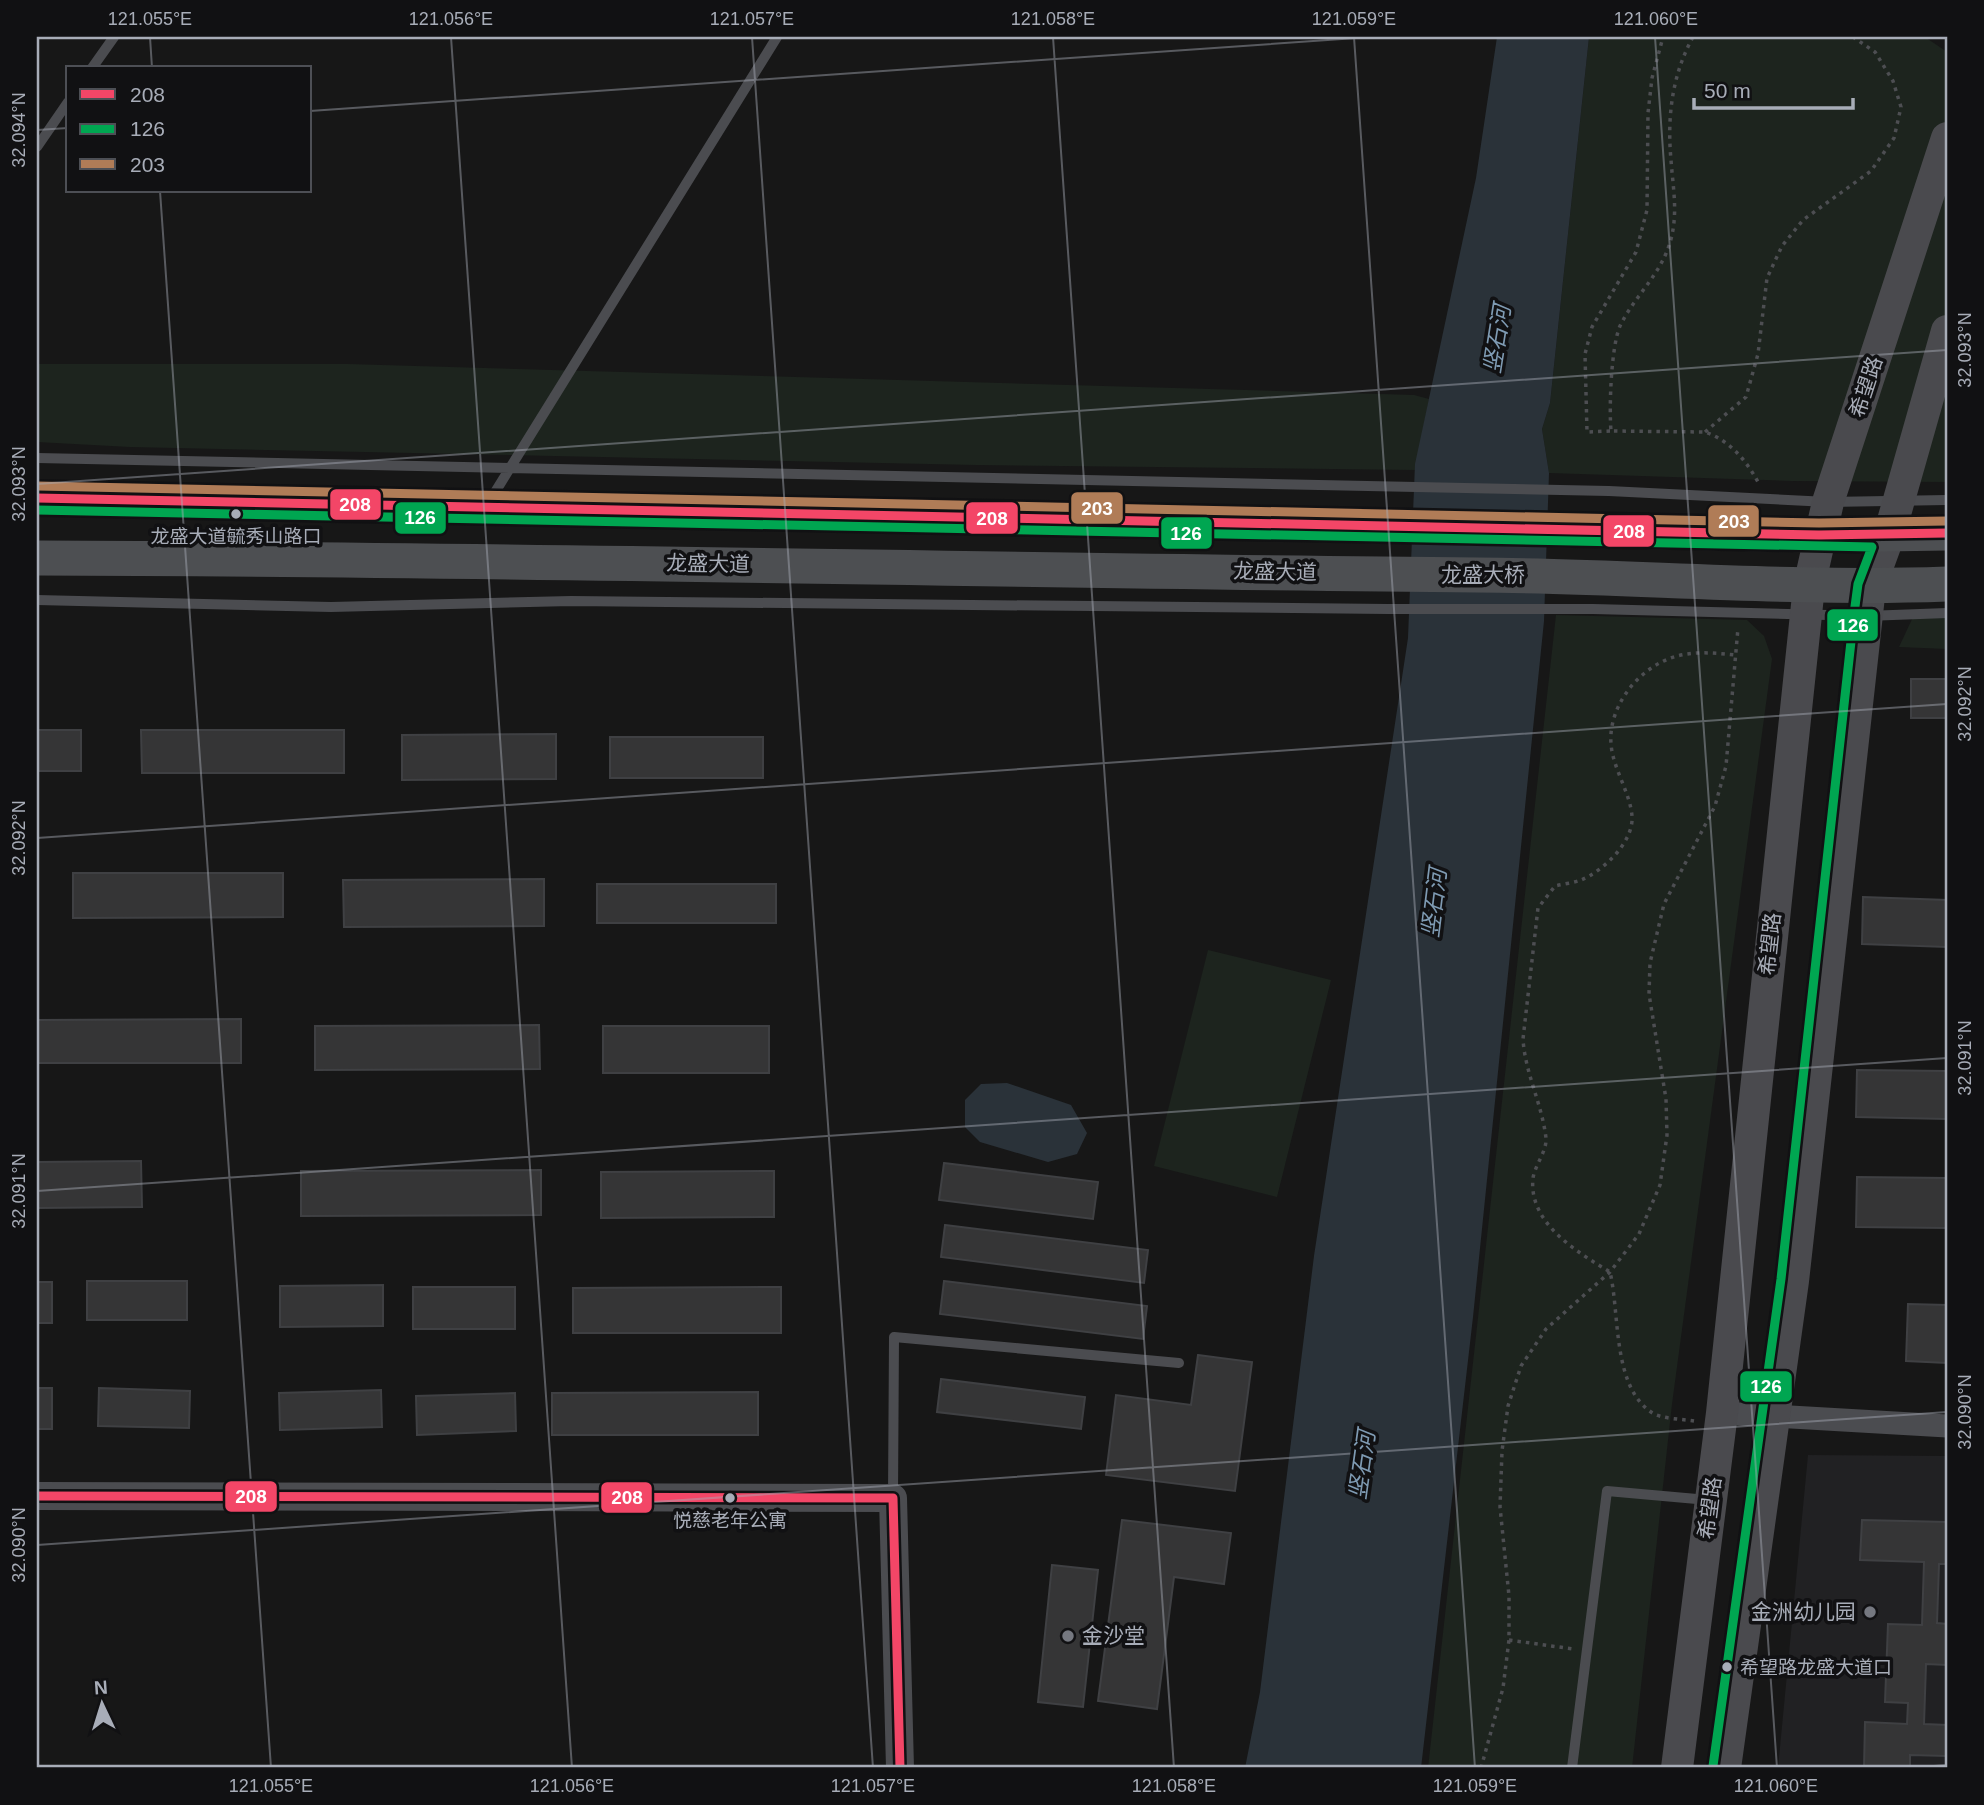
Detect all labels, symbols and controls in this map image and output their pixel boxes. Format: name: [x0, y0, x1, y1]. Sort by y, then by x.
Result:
text: 121.055°E: [108, 9, 192, 29]
text: 121.056°E: [409, 9, 493, 29]
text: 121.057°E: [710, 9, 794, 29]
text: 121.058°E: [1011, 9, 1095, 29]
text: 121.059°E: [1312, 9, 1396, 29]
text: 121.060°E: [1614, 9, 1698, 29]
legend: [66, 66, 312, 192]
scale bar: [1694, 66, 1853, 110]
text: 50 m: [1704, 79, 1751, 102]
text: 208: [130, 83, 165, 106]
text: 32.094°N: [9, 92, 29, 168]
text: 126: [130, 117, 165, 140]
text: 203: [130, 153, 165, 176]
water label: 竖石河: [1479, 299, 1516, 375]
text: 32.093°N: [1955, 312, 1975, 388]
street label: 希望路: [1845, 353, 1886, 420]
text: 32.093°N: [9, 446, 29, 522]
line badge: 208: [329, 488, 382, 521]
line badge: 203: [1070, 491, 1124, 525]
text: 208: [339, 494, 371, 515]
text: 203: [1081, 498, 1113, 519]
line badge: 126: [394, 501, 447, 535]
line badge: 208: [965, 501, 1019, 535]
line badge: 203: [1707, 504, 1760, 538]
marker: 龙盛大道毓秀山路口: [229, 507, 243, 521]
text: 126: [404, 507, 436, 528]
text: 208: [976, 508, 1008, 529]
text: 203: [1718, 511, 1750, 532]
line badge: 208: [1602, 514, 1655, 548]
line badge: 126: [1160, 516, 1213, 550]
text: 208: [1613, 521, 1645, 542]
text: 126: [1170, 523, 1202, 544]
place label: 龙盛大道毓秀山路口: [150, 526, 322, 547]
street label: 龙盛大道: [666, 551, 750, 576]
street label: 龙盛大道: [1233, 559, 1317, 584]
street label: 龙盛大桥: [1441, 563, 1525, 586]
line badge: 126: [1826, 608, 1879, 642]
text: 126: [1837, 615, 1869, 636]
text: 32.092°N: [1955, 666, 1975, 742]
text: 32.092°N: [9, 800, 29, 876]
water label: 竖石河: [1417, 863, 1452, 939]
street label: 希望路: [1755, 911, 1784, 976]
text: 32.091°N: [1955, 1020, 1975, 1096]
text: 32.091°N: [9, 1153, 29, 1229]
line badge: 126: [1739, 1370, 1793, 1403]
text: 32.090°N: [1955, 1374, 1975, 1450]
text: 126: [1750, 1376, 1782, 1397]
water label: 竖石河: [1344, 1425, 1380, 1501]
street label: 希望路: [1694, 1475, 1725, 1541]
line badge: 208: [224, 1480, 278, 1513]
line badge: 208: [600, 1481, 653, 1514]
text: 208: [235, 1486, 267, 1507]
text: 208: [611, 1487, 643, 1508]
marker: 悦慈老年公寓: [723, 1491, 737, 1505]
text: 32.090°N: [9, 1507, 29, 1583]
place label: 悦慈老年公寓: [673, 1510, 787, 1531]
place label: 金洲幼儿园: [1751, 1600, 1856, 1623]
marker: 金洲幼儿园: [1862, 1604, 1878, 1620]
place label: 金沙堂: [1082, 1624, 1145, 1647]
marker: 金沙堂: [1060, 1628, 1076, 1644]
place label: 希望路龙盛大道口: [1740, 1657, 1892, 1678]
marker: 希望路龙盛大道口: [1720, 1660, 1734, 1674]
north arrow: [66, 1668, 136, 1738]
text: N: [93, 1677, 108, 1698]
text: 121.055°E: [229, 1776, 313, 1796]
text: 121.056°E: [530, 1776, 614, 1796]
text: 121.057°E: [831, 1776, 915, 1796]
text: 121.058°E: [1132, 1776, 1216, 1796]
text: 121.059°E: [1433, 1776, 1517, 1796]
text: 121.060°E: [1734, 1776, 1818, 1796]

